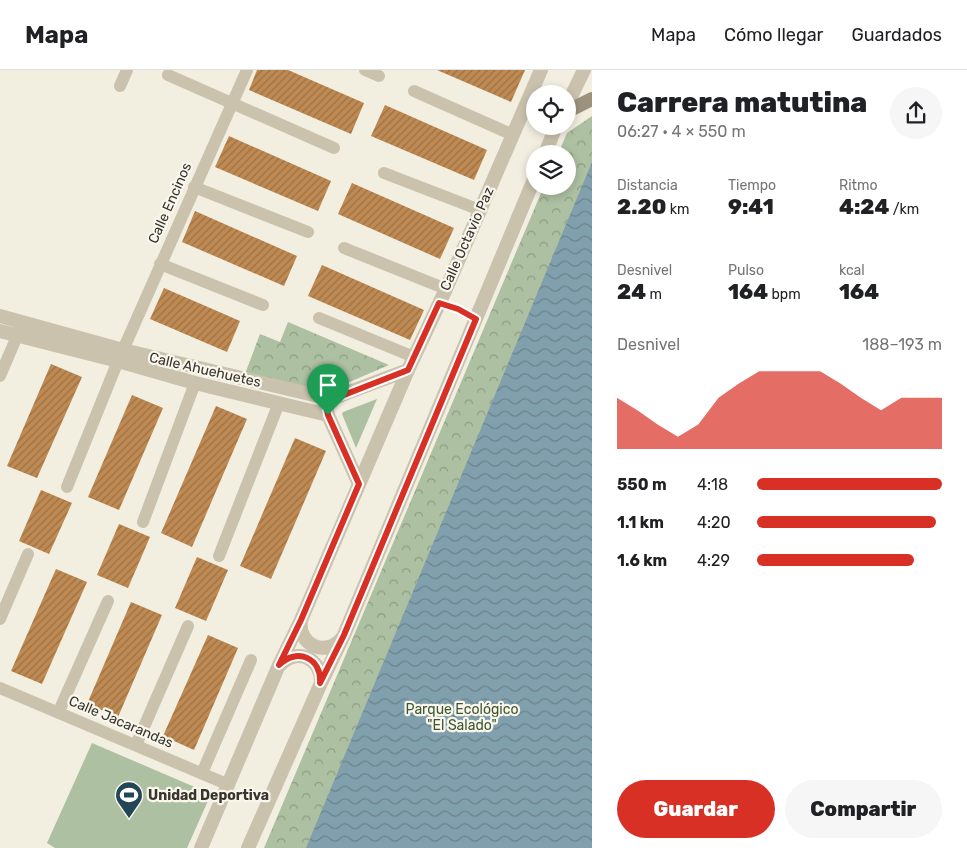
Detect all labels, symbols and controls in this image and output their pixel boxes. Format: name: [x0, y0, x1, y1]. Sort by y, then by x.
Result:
text: Mapa: [25, 21, 88, 49]
text: Mapa: [651, 24, 696, 46]
text: Cómo llegar: [724, 24, 823, 46]
text: Guardados: [851, 24, 942, 46]
map controls: [526, 85, 576, 195]
button: locate: [526, 85, 576, 135]
text: Carrera matutina: [617, 86, 867, 119]
button: share: [890, 87, 942, 139]
text: 06:27 · 4 × 550 m: [617, 122, 746, 141]
button: layers: [526, 145, 576, 195]
street label: Calle Encinos: [145, 160, 195, 246]
text: Distancia: [617, 177, 678, 194]
text: Tiempo: [728, 177, 776, 194]
text: Ritmo: [839, 177, 878, 194]
street label: Calle Octavio Paz: [437, 185, 497, 293]
text: 2.20: [617, 194, 666, 219]
text: 9:41: [728, 194, 774, 219]
text: 4:24: [839, 194, 889, 219]
text: km: [666, 201, 689, 218]
text: /km: [889, 201, 919, 218]
text: Desnivel: [617, 262, 672, 279]
text: Pulso: [728, 262, 764, 279]
text: kcal: [839, 262, 865, 279]
text: 24: [617, 279, 646, 304]
text: 164: [728, 279, 768, 304]
text: 164: [839, 279, 879, 304]
text: m: [646, 286, 662, 303]
text: bpm: [768, 286, 801, 303]
text: Desnivel: [617, 335, 680, 354]
text: 188–193 m: [862, 335, 942, 354]
street label: Calle Ahuehuetes: [147, 349, 263, 391]
pin: [307, 364, 349, 415]
icon: arrive: [314, 371, 342, 399]
text: 550 m: [617, 475, 667, 494]
text: 4:18: [697, 475, 728, 494]
text: 1.1 km: [617, 513, 664, 532]
text: 4:20: [697, 513, 731, 532]
text: 1.6 km: [617, 551, 667, 570]
text: 4:29: [697, 551, 730, 570]
street label: Calle Jacarandas: [66, 692, 176, 752]
park label: Parque Ecológico "El Salado": [406, 701, 518, 734]
sports icon: Unidad Deportiva: [114, 780, 144, 819]
button: Guardar: [617, 780, 775, 838]
button: Compartir: [785, 780, 942, 838]
place label: Unidad Deportiva: [148, 787, 269, 804]

